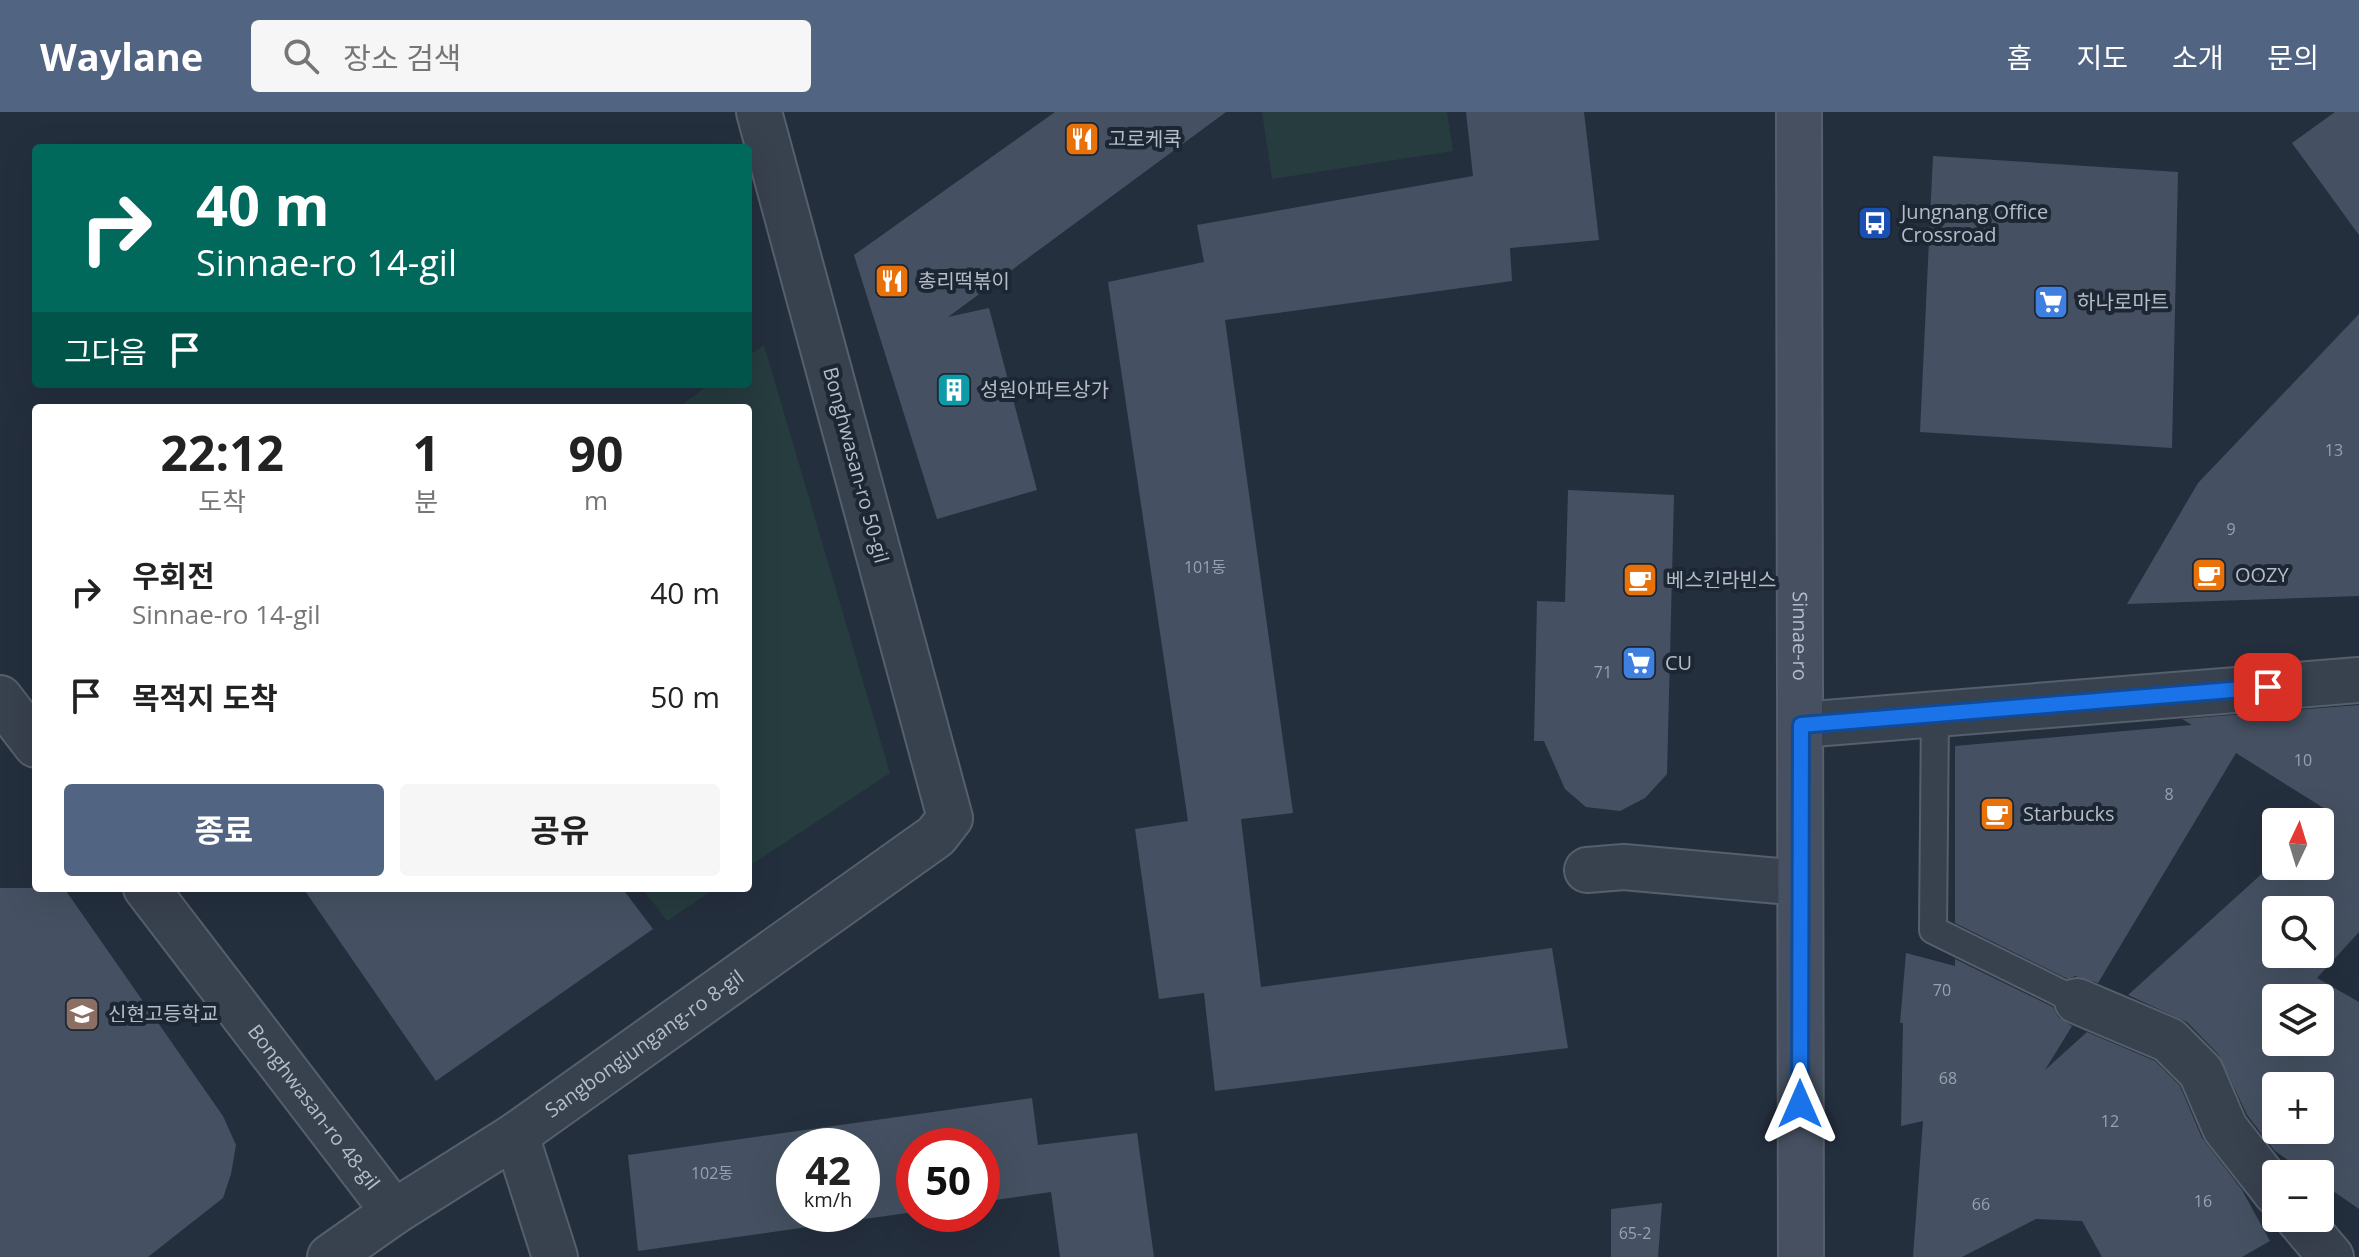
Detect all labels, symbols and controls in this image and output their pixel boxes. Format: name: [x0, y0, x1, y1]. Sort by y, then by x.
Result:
search box: [251, 20, 811, 92]
text: Waylane: [40, 30, 203, 82]
icon: search: [279, 34, 323, 78]
text: 장소 검색: [343, 37, 461, 78]
text: 홈: [2007, 38, 2032, 76]
text: 지도: [2076, 38, 2128, 76]
text: 소개: [2172, 38, 2223, 76]
text: 문의: [2267, 38, 2319, 76]
restaurant icon: 고로케쿡: [1063, 120, 1101, 158]
place label: 고로케쿡: [1108, 125, 1182, 152]
text: 40 m: [196, 166, 330, 242]
icon: right: [64, 176, 168, 280]
place label: Jungnang Office Crossroad: [1899, 198, 2048, 248]
bus stop icon: Jungnang Office Crossroad: [1856, 204, 1894, 242]
text: Sinnae-ro 14-gil: [196, 238, 457, 287]
restaurant icon: 총리떡볶이: [873, 262, 911, 300]
place label: 총리떡볶이: [918, 267, 1010, 294]
supermarket icon: 하나로마트: [2032, 283, 2070, 321]
place label: 하나로마트: [2077, 288, 2169, 315]
icon: arrive: [163, 328, 207, 372]
text: 그다음: [64, 331, 147, 372]
street label: Bonghwasan-ro 50-gil: [817, 364, 896, 566]
building icon: 성원아파트상가: [935, 371, 973, 409]
place label: 성원아파트상가: [980, 376, 1109, 403]
text: 22:12: [161, 420, 284, 485]
text: 1: [413, 420, 440, 485]
text: 90: [569, 421, 623, 486]
house number: 13: [2325, 439, 2343, 461]
text: m: [584, 482, 608, 518]
text: 도착: [198, 483, 246, 519]
text: 분: [414, 483, 438, 519]
house number: 9: [2226, 518, 2236, 540]
text: 우회전: [132, 555, 215, 596]
house number: 101동: [1184, 556, 1226, 578]
cafe icon: OOZY: [2190, 556, 2228, 594]
cafe icon: 베스킨라빈스: [1621, 561, 1659, 599]
place label: OOZY: [2235, 561, 2290, 588]
place label: 베스킨라빈스: [1666, 566, 1776, 593]
icon: right: [64, 570, 108, 614]
text: 40 m: [650, 572, 720, 613]
street label: Sinnae-ro: [1787, 591, 1814, 681]
text: Sinnae-ro 14-gil: [132, 596, 321, 632]
supermarket icon: CU: [1620, 644, 1658, 682]
place label: CU: [1665, 649, 1692, 676]
pin: [2234, 653, 2302, 721]
house number: 71: [1594, 661, 1612, 683]
icon: arrive: [2246, 665, 2290, 709]
icon: arrive: [64, 674, 108, 718]
text: 50 m: [650, 676, 720, 717]
text: 목적지 도착: [132, 677, 278, 718]
house number: 10: [2294, 749, 2312, 771]
house number: 8: [2164, 783, 2174, 805]
button: 종료: [64, 784, 384, 876]
button: 공유: [400, 784, 720, 876]
cafe icon: Starbucks: [1978, 795, 2016, 833]
place label: Starbucks: [2023, 800, 2115, 827]
north arrow: [2262, 808, 2334, 880]
map controls: [2262, 808, 2334, 1232]
button: search: [2262, 896, 2334, 968]
street label: Sangbongjungang-ro 8-gil: [539, 963, 749, 1123]
house number: 70: [1933, 979, 1951, 1001]
button: layers: [2262, 984, 2334, 1056]
school or university icon: 신현고등학교: [63, 995, 101, 1033]
place label: 신현고등학교: [108, 1000, 218, 1027]
street label: Bonghwasan-ro 48-gil: [242, 1018, 386, 1195]
position arrow: [1758, 1062, 1842, 1146]
house number: 68: [1939, 1067, 1957, 1089]
button: +: [2262, 1072, 2334, 1144]
house number: 12: [2101, 1110, 2119, 1132]
speed limit sign: 50: [896, 1128, 1000, 1232]
text: 42: [805, 1142, 851, 1197]
button: −: [2262, 1160, 2334, 1232]
house number: 102동: [691, 1162, 733, 1184]
text: km/h: [804, 1186, 852, 1213]
house number: 16: [2194, 1190, 2212, 1212]
house number: 66: [1972, 1193, 1990, 1215]
house number: 65-2: [1619, 1222, 1651, 1244]

